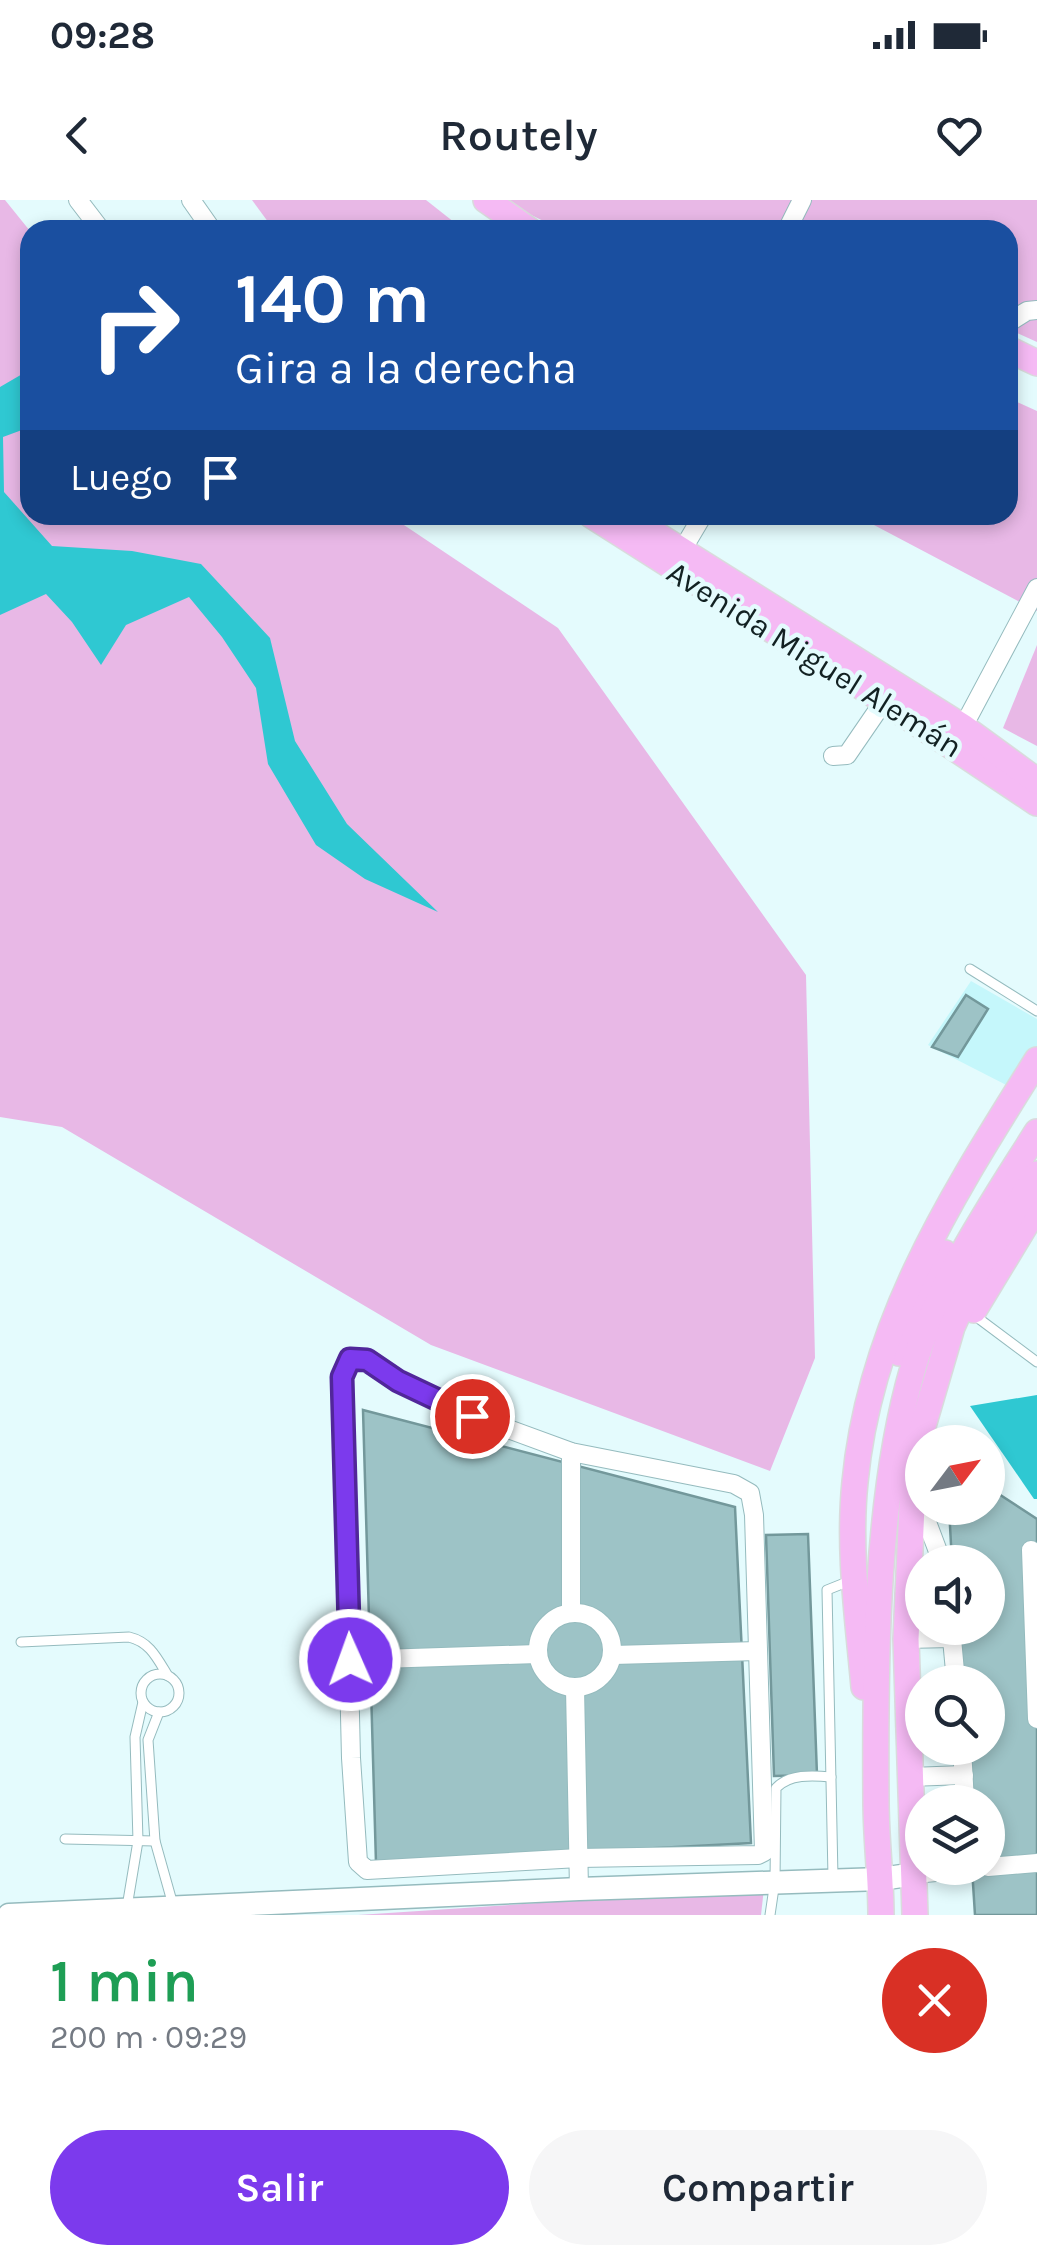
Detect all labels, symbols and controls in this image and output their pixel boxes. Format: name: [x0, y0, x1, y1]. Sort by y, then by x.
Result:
text: 09:28: [50, 13, 155, 58]
icon: back: [50, 108, 105, 163]
icon: heart: [932, 108, 987, 163]
text: Routely: [439, 109, 598, 161]
text: 140 m: [235, 258, 430, 340]
icon: right: [70, 260, 200, 390]
text: Gira a la derecha: [235, 342, 577, 394]
icon: arrive: [193, 450, 248, 505]
text: Luego: [70, 455, 173, 500]
street label: Avenida Miguel Alemán: [660, 553, 969, 765]
pin: [430, 1374, 515, 1459]
icon: arrive: [445, 1389, 500, 1444]
north arrow: [905, 1425, 1005, 1525]
map controls: [905, 1425, 1005, 1885]
button: sound: [905, 1545, 1005, 1645]
position arrow: [298, 1608, 402, 1712]
button: search: [905, 1665, 1005, 1765]
button: layers: [905, 1785, 1005, 1885]
text: 1 min: [50, 1946, 199, 2016]
button: close: [882, 1948, 987, 2053]
text: 200 m · 09:29: [50, 2019, 247, 2056]
button: Salir: [50, 2130, 509, 2245]
button: Compartir: [529, 2130, 987, 2245]

